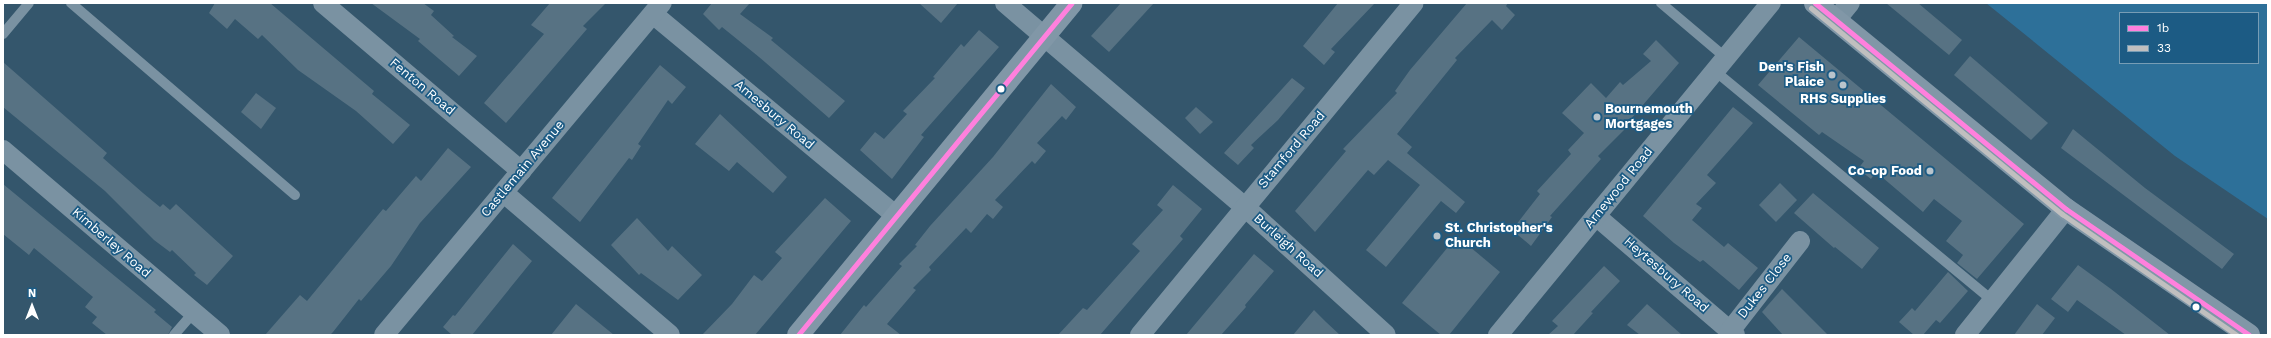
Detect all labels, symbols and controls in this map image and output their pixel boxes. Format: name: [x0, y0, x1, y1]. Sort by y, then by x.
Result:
legend: [2119, 12, 2259, 64]
text: 1b: [2157, 21, 2169, 35]
text: 33: [2157, 41, 2171, 55]
street label: Fenton Road: [386, 55, 458, 119]
place label: Den's Fish Plaice: [1759, 60, 1824, 91]
marker: Den's Fish Plaice: [1827, 70, 1837, 80]
street label: Amesbury Road: [731, 77, 817, 153]
marker: RHS Supplies: [1838, 80, 1848, 90]
unlabelled marker: [996, 84, 1006, 94]
place label: RHS Supplies: [1800, 91, 1886, 107]
place label: Bournemouth Mortgages: [1605, 102, 1693, 133]
street label: Stamford Road: [1255, 108, 1329, 192]
marker: Bournemouth Mortgages: [1592, 112, 1602, 122]
street label: Castlemain Avenue: [478, 117, 568, 221]
street label: Arnewood Road: [1582, 144, 1656, 232]
place label: Co-op Food: [1848, 163, 1922, 179]
marker: Co-op Food: [1925, 166, 1935, 176]
street label: Kimberley Road: [68, 205, 154, 281]
street label: Burleigh Road: [1250, 211, 1326, 281]
place label: St. Christopher's Church: [1445, 221, 1553, 252]
marker: St. Christopher's Church: [1432, 231, 1442, 241]
street label: Heytesbury Road: [1620, 234, 1712, 316]
street label: Dukes Close: [1735, 250, 1795, 322]
north arrow: [12, 286, 52, 326]
text: N: [28, 287, 36, 300]
unlabelled marker: [2191, 302, 2201, 312]

